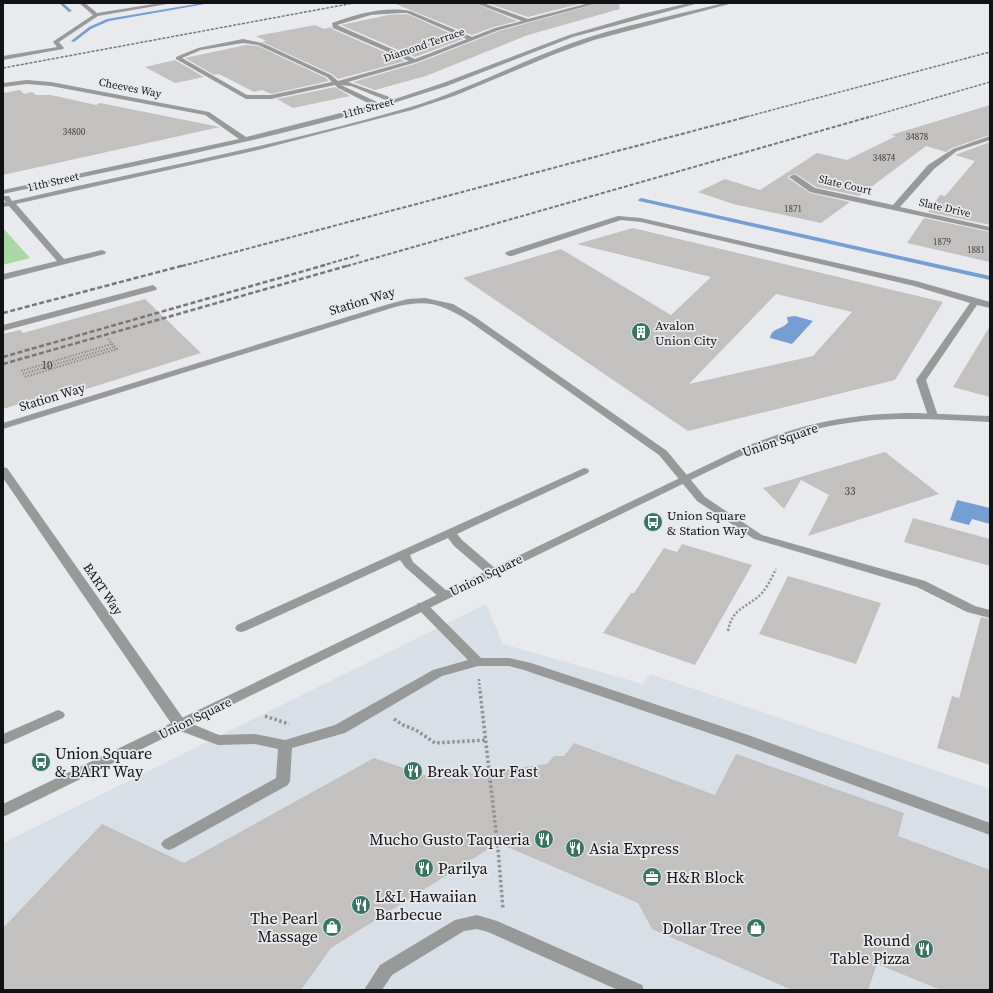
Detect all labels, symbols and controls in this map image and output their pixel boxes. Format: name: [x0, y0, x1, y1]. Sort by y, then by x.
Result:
street label: Diamond Terrace: [381, 24, 467, 66]
street label: Cheeves Way: [97, 75, 163, 101]
street label: 11th Street: [341, 94, 396, 122]
house number: 34800: [63, 126, 86, 138]
house number: 34878: [906, 131, 929, 143]
house number: 34874: [873, 152, 896, 164]
street label: 11th Street: [26, 169, 81, 195]
street label: Slate Court: [817, 172, 873, 198]
street label: Slate Drive: [918, 195, 973, 221]
house number: 1871: [784, 203, 802, 215]
house number: 1879: [933, 236, 951, 248]
house number: 1881: [967, 244, 985, 256]
street label: Station Way: [327, 283, 397, 319]
place label: Avalon Union City: [655, 317, 717, 349]
building icon: Avalon Union City: [630, 321, 652, 343]
house number: 10: [42, 358, 53, 373]
street label: Station Way: [17, 379, 87, 415]
street label: Union Square: [740, 419, 820, 461]
house number: 33: [845, 484, 856, 499]
place label: Union Square & Station Way: [667, 507, 748, 539]
bus stop icon: Union Square & Station Way: [642, 511, 664, 533]
street label: Union Square: [447, 550, 526, 600]
street label: BART Way: [79, 560, 127, 619]
street label: Union Square: [156, 693, 235, 743]
place label: Union Square & BART Way: [55, 742, 152, 782]
bus stop icon: Union Square & BART Way: [30, 751, 52, 773]
restaurant icon: Break Your Fast: [402, 760, 424, 782]
place label: Break Your Fast: [427, 760, 539, 782]
place label: Mucho Gusto Taqueria: [369, 828, 531, 850]
restaurant icon: Mucho Gusto Taqueria: [533, 828, 555, 850]
restaurant icon: Asia Express: [564, 837, 586, 859]
place label: Asia Express: [589, 837, 679, 859]
restaurant icon: Parilya: [413, 857, 435, 879]
place label: Parilya: [438, 857, 489, 879]
office icon: H&R Block: [641, 866, 663, 888]
place label: H&R Block: [666, 866, 744, 888]
place label: L&L Hawaiian Barbecue: [375, 885, 477, 925]
restaurant icon: L&L Hawaiian Barbecue: [350, 894, 372, 916]
place label: The Pearl Massage: [250, 907, 318, 947]
shop icon: The Pearl Massage: [321, 916, 343, 938]
place label: Dollar Tree: [662, 917, 742, 939]
shop icon: Dollar Tree: [745, 917, 767, 939]
place label: Round Table Pizza: [830, 929, 911, 969]
restaurant icon: Round Table Pizza: [913, 938, 935, 960]

